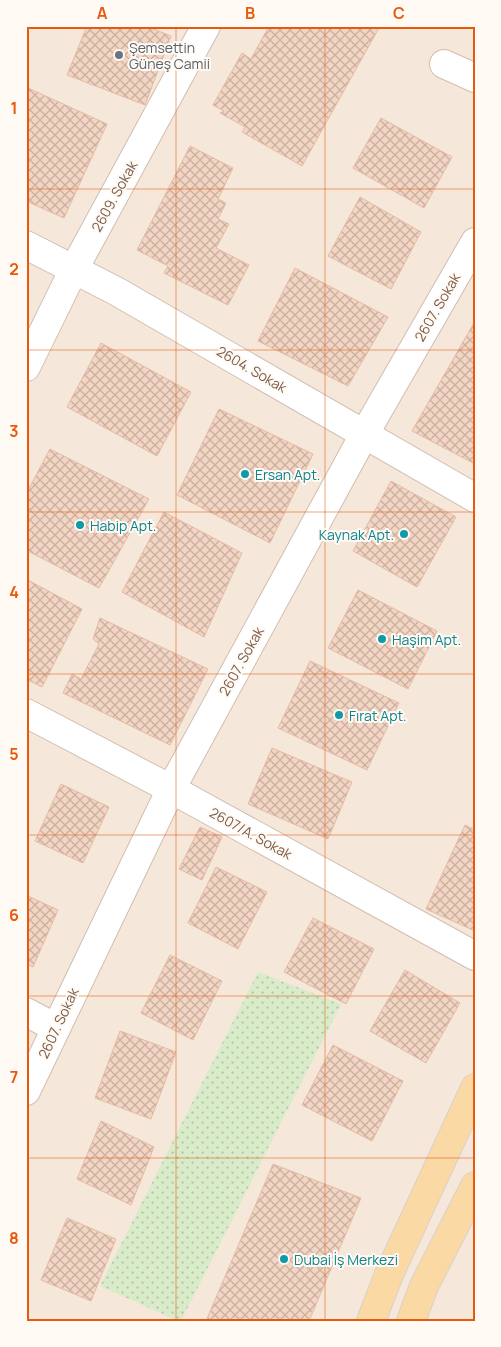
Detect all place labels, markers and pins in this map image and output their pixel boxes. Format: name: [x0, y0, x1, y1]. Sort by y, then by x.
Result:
place label: Şemsettin Güneş Camii: [129, 38, 210, 73]
marker: Şemsettin Güneş Camii: [113, 49, 125, 61]
place label: Ersan Apt.: [255, 465, 320, 484]
marker: Ersan Apt.: [239, 468, 251, 480]
place label: Habip Apt.: [90, 516, 156, 535]
marker: Habip Apt.: [74, 519, 86, 531]
place label: Kaynak Apt.: [319, 525, 394, 544]
marker: Kaynak Apt.: [398, 528, 410, 540]
place label: Haşim Apt.: [392, 630, 461, 649]
marker: Haşim Apt.: [376, 633, 388, 645]
place label: Fırat Apt.: [349, 706, 407, 725]
marker: Fırat Apt.: [333, 709, 345, 721]
place label: Dubai İş Merkezi: [294, 1250, 398, 1269]
marker: Dubai İş Merkezi: [278, 1253, 290, 1265]

